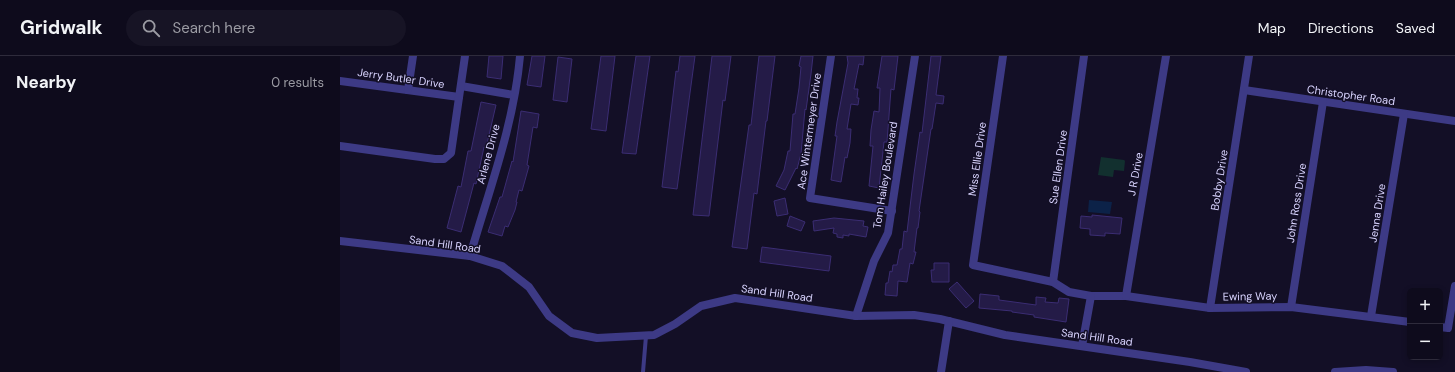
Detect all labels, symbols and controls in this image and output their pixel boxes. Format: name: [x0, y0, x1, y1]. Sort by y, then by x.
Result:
search box: [126, 10, 406, 46]
text: Gridwalk: [20, 15, 102, 40]
icon: search: [140, 17, 162, 39]
text: Search here: [172, 18, 255, 38]
text: Map: [1258, 19, 1286, 37]
text: Directions: [1308, 19, 1374, 37]
text: Saved: [1396, 19, 1435, 37]
street label: Jerry Butler Drive: [356, 65, 446, 91]
text: Nearby: [16, 71, 76, 93]
street label: Ace Wintermeyer Drive: [794, 72, 824, 190]
text: 0 results: [271, 74, 324, 91]
street label: Christopher Road: [1306, 82, 1396, 108]
street label: Tom Hailey Boulevard: [870, 120, 900, 230]
street label: Miss Ellie Drive: [965, 121, 989, 197]
street label: Arlene Drive: [473, 122, 503, 186]
street label: Sue Ellen Drive: [1046, 129, 1070, 205]
street label: Bobby Drive: [1207, 148, 1231, 212]
street label: J R Drive: [1124, 151, 1146, 197]
street label: John Ross Drive: [1283, 162, 1309, 244]
street label: Jenna Drive: [1365, 183, 1389, 243]
street label: Sand Hill Road: [408, 232, 482, 256]
street label: Sand Hill Road: [740, 281, 814, 305]
map controls: [1407, 288, 1443, 360]
button: +: [1407, 288, 1443, 324]
street label: Ewing Way: [1223, 289, 1277, 303]
button: −: [1407, 324, 1443, 360]
street label: Sand Hill Road: [1060, 325, 1134, 349]

